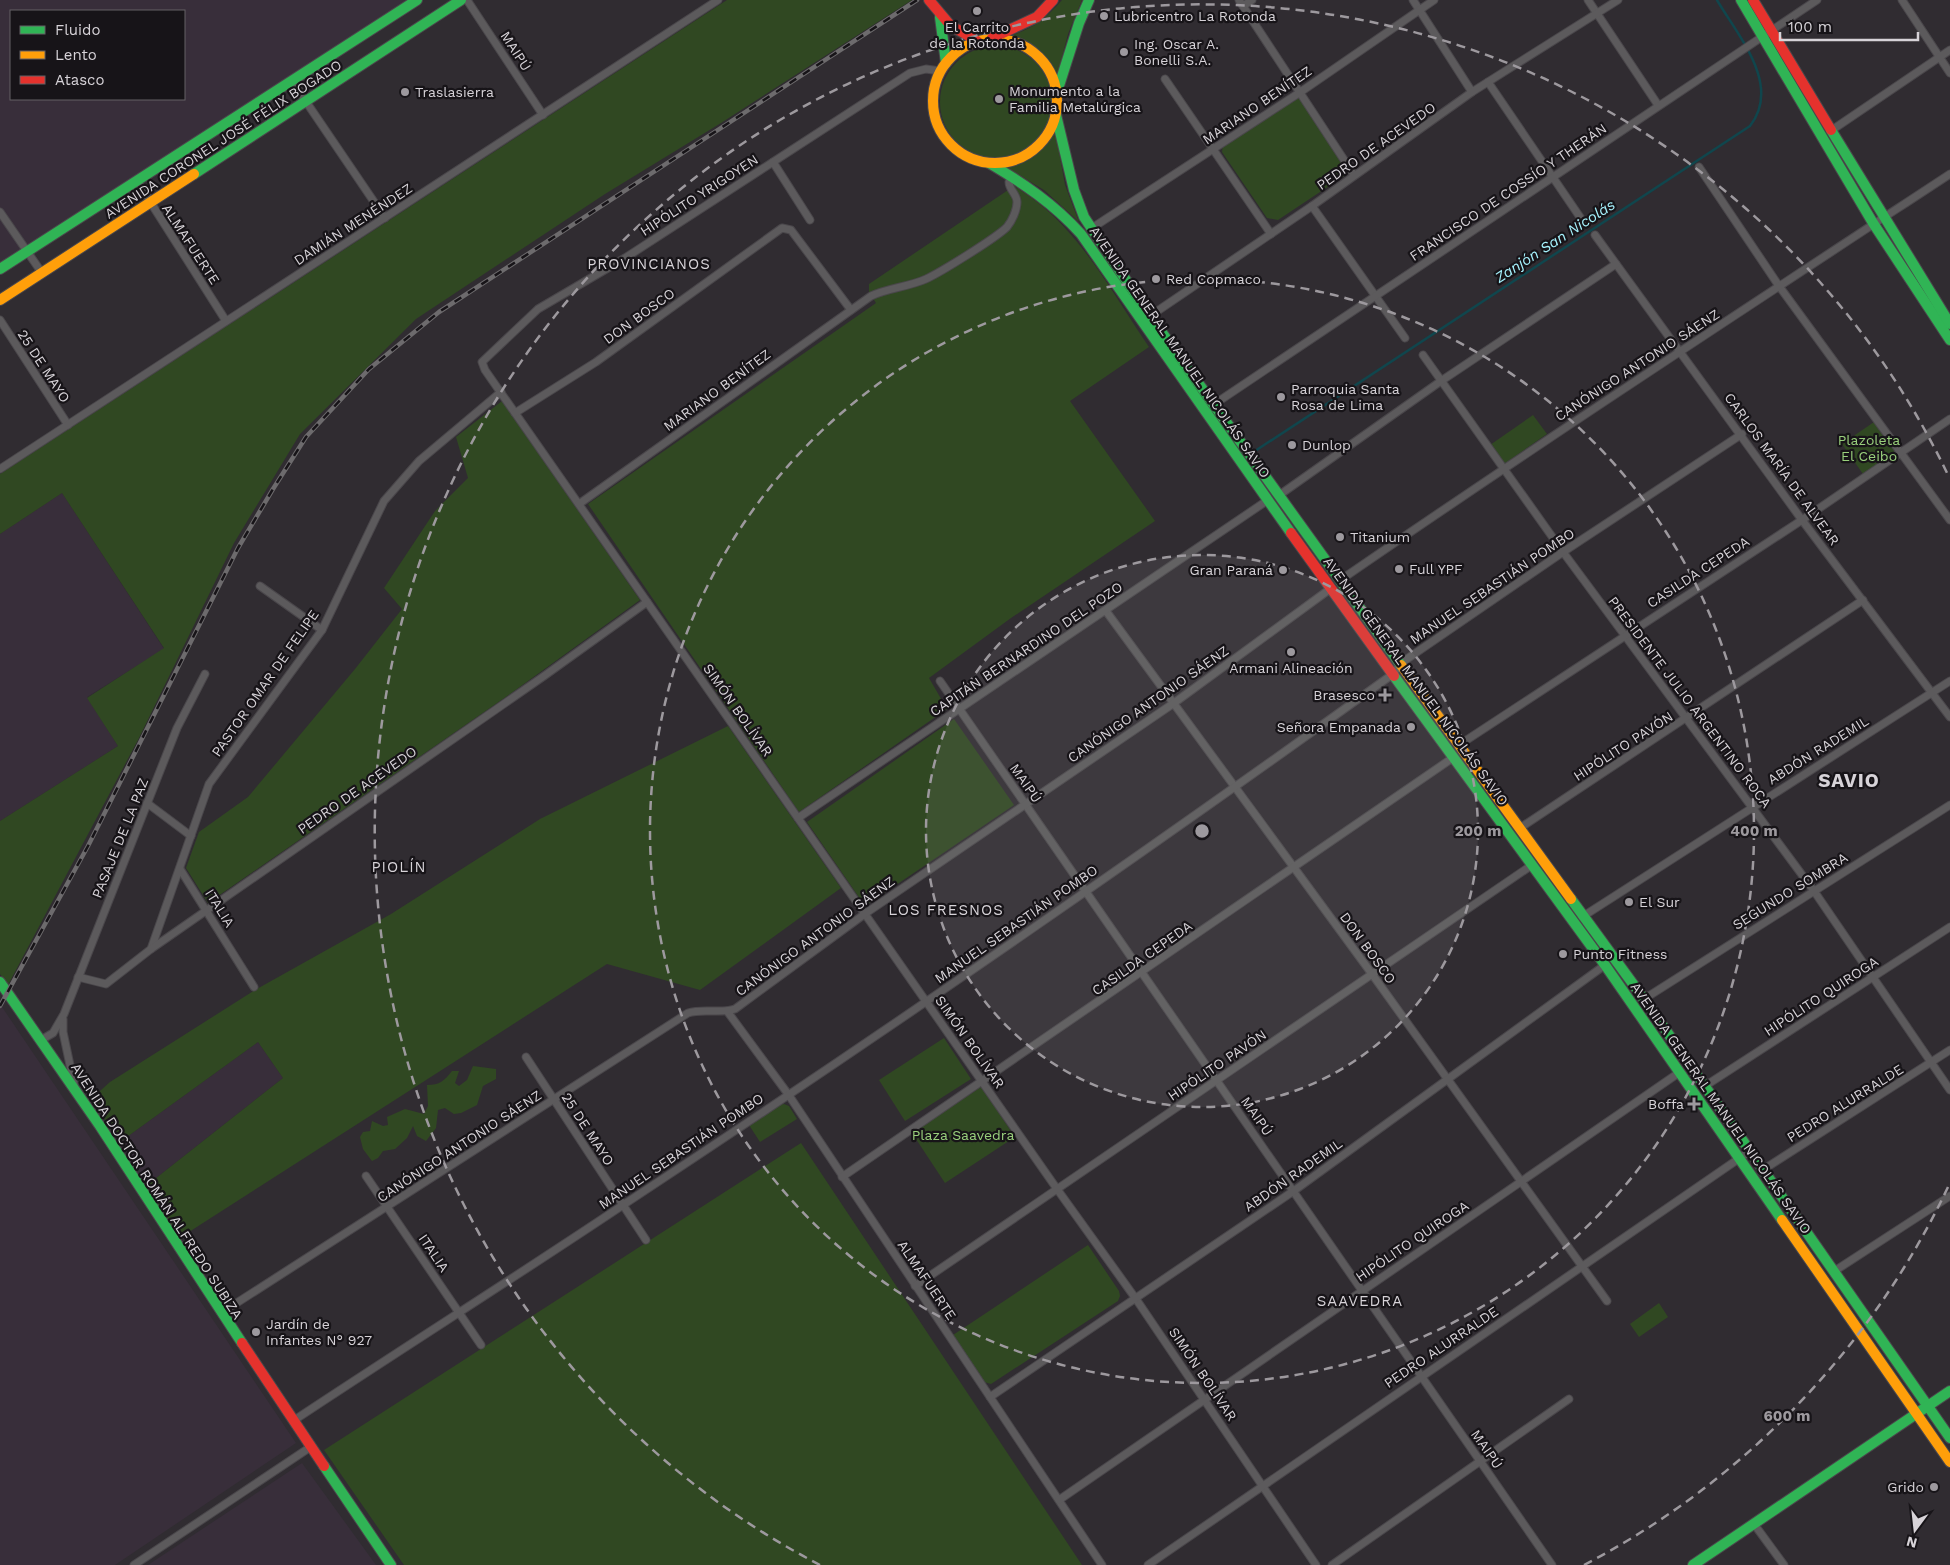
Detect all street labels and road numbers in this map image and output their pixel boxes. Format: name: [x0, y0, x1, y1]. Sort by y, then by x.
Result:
street label: MAIPÚ: [497, 28, 535, 74]
street label: AVENIDA CORONEL JOSÉ FÉLIX BOGADO: [102, 56, 344, 222]
street label: MARIANO BENÍTEZ: [1199, 62, 1315, 147]
street label: PEDRO DE ACEVEDO: [1314, 99, 1438, 193]
street label: FRANCISCO DE COSSÍO Y THERÁN: [1407, 120, 1609, 264]
street label: HIPÓLITO YRIGOYEN: [637, 151, 761, 239]
street label: DAMIÁN MENÉNDEZ: [291, 180, 415, 268]
street label: ALMAFUERTE: [159, 201, 223, 287]
street label: AVENIDA GENERAL MANUEL NICOLÁS SAVIO: [1086, 223, 1274, 481]
street label: DON BOSCO: [600, 285, 678, 347]
street label: CANÓNIGO ANTONIO SÁENZ: [1552, 306, 1722, 424]
street label: 25 DE MAYO: [15, 327, 73, 405]
street label: MARIANO BENÍTEZ: [660, 346, 774, 434]
street label: CARLOS MARÍA DE ALVEAR: [1721, 390, 1843, 548]
street label: MANUEL SEBASTIÁN POMBO: [1407, 525, 1577, 647]
street label: CASILDA CEPEDA: [1644, 533, 1752, 611]
street label: AVENIDA GENERAL MANUEL NICOLÁS SAVIO: [1320, 554, 1512, 808]
street label: CAPITÁN BERNARDINO DEL POZO: [927, 578, 1125, 720]
street label: PRESIDENTE JULIO ARGENTINO ROCA: [1605, 593, 1775, 811]
street label: PASTOR OMAR DE FELIPE: [208, 607, 322, 759]
street label: CANÓNIGO ANTONIO SÁENZ: [1064, 642, 1232, 766]
street label: SIMÓN BOLÍVAR: [700, 661, 776, 759]
street label: HIPÓLITO PAVÓN: [1570, 708, 1676, 784]
street label: ABDÓN RADEMIL: [1765, 712, 1871, 788]
street label: PEDRO DE ACEVEDO: [295, 743, 419, 837]
street label: MAIPÚ: [1007, 760, 1045, 806]
street label: PASAJE DE LA PAZ: [89, 775, 152, 900]
street label: SEGUNDO SOMBRA: [1730, 849, 1850, 933]
street label: MANUEL SEBASTIÁN POMBO: [931, 861, 1101, 987]
street label: CANÓNIGO ANTONIO SÁENZ: [732, 873, 898, 999]
street label: ITALIA: [202, 886, 238, 930]
street label: DON BOSCO: [1337, 909, 1399, 987]
street label: CASILDA CEPEDA: [1089, 917, 1195, 999]
street label: HIPÓLITO QUIROGA: [1761, 953, 1881, 1039]
street label: AVENIDA GENERAL MANUEL NICOLÁS SAVIO: [1627, 979, 1815, 1237]
street label: SIMÓN BOLÍVAR: [932, 993, 1008, 1091]
street label: HIPÓLITO PAVÓN: [1165, 1026, 1269, 1104]
street label: AVENIDA DOCTOR ROMÁN ALFREDO SUBIZA: [68, 1060, 246, 1322]
street label: PEDRO ALURRALDE: [1784, 1061, 1906, 1145]
street label: CANÓNIGO ANTONIO SÁENZ: [374, 1087, 544, 1205]
street label: 25 DE MAYO: [559, 1090, 617, 1168]
street label: MANUEL SEBASTIÁN POMBO: [596, 1090, 766, 1212]
street label: MAIPÚ: [1238, 1093, 1276, 1139]
street label: ABDÓN RADEMIL: [1241, 1135, 1345, 1215]
street label: HIPÓLITO QUIROGA: [1352, 1197, 1472, 1285]
street label: ITALIA: [416, 1231, 452, 1275]
street label: ALMAFUERTE: [894, 1237, 960, 1323]
street label: PEDRO ALURRALDE: [1381, 1303, 1501, 1391]
street label: SIMÓN BOLÍVAR: [1166, 1324, 1240, 1424]
street label: MAIPÚ: [1468, 1426, 1506, 1472]

